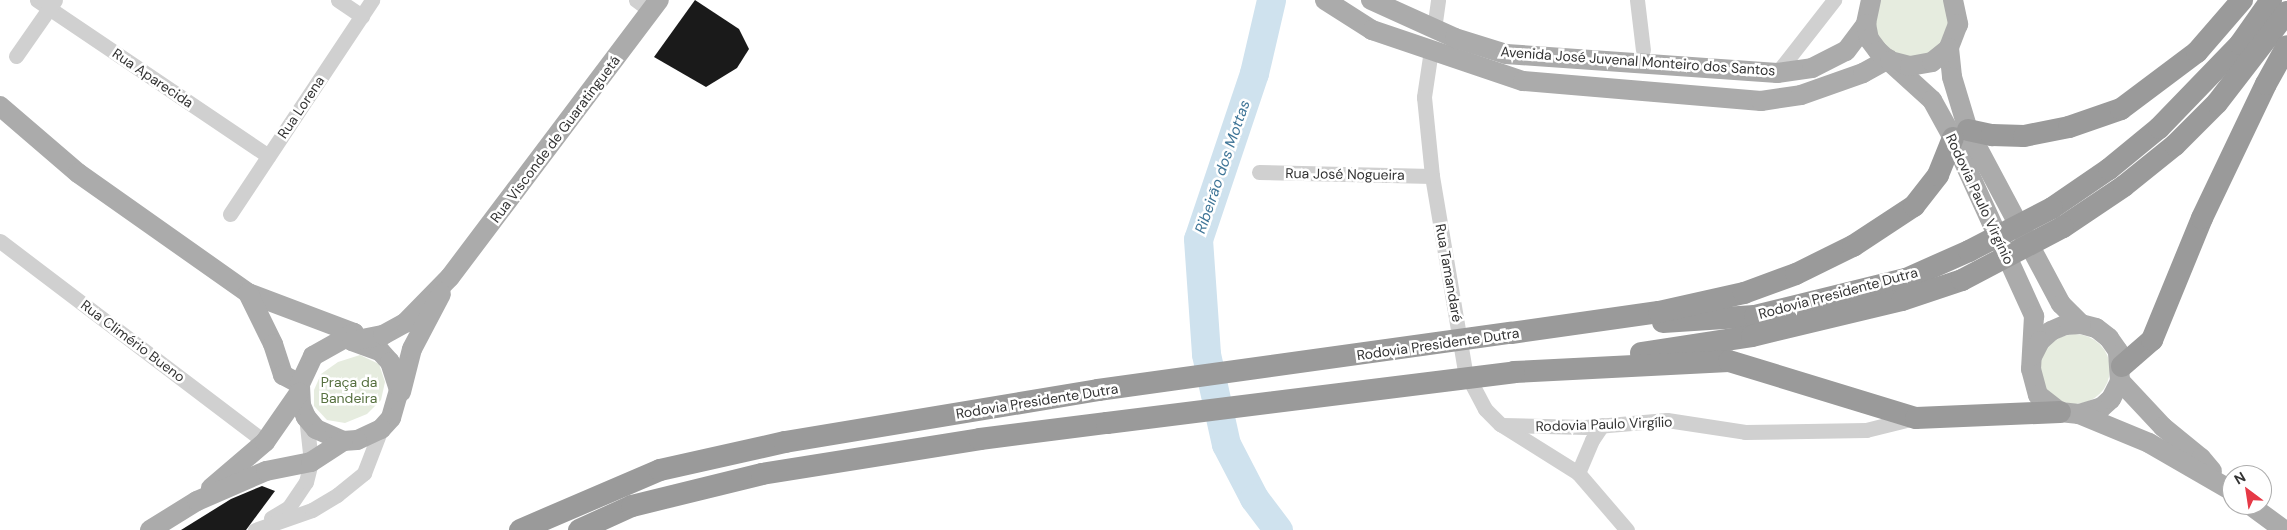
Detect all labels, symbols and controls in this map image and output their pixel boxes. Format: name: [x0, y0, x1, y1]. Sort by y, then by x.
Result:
street label: Avenida José Juvenal Monteiro dos Santos: [1500, 43, 1776, 79]
street label: Rua Aparecida: [109, 45, 197, 111]
street label: Rua Visconde de Guaratinguetá: [487, 52, 623, 226]
street label: Rua Lorena: [274, 73, 328, 141]
water label: Ribeirão dos Mottas: [1192, 98, 1254, 236]
street label: Rodovia Paulo Virgínio: [1942, 131, 2018, 267]
street label: Rua José Nogueira: [1285, 165, 1405, 183]
street label: Rua Tamandaré: [1432, 223, 1466, 323]
street label: Rodovia Presidente Dutra: [1757, 264, 1919, 322]
street label: Rua Climério Bueno: [78, 296, 188, 386]
street label: Rodovia Presidente Dutra: [1356, 324, 1520, 364]
park label: Praça da Bandeira: [321, 374, 377, 407]
street label: Rodovia Presidente Dutra: [955, 380, 1119, 422]
street label: Rodovia Paulo Virgílio: [1535, 413, 1673, 435]
north arrow: [2222, 465, 2272, 515]
text: N: [2231, 468, 2249, 488]

